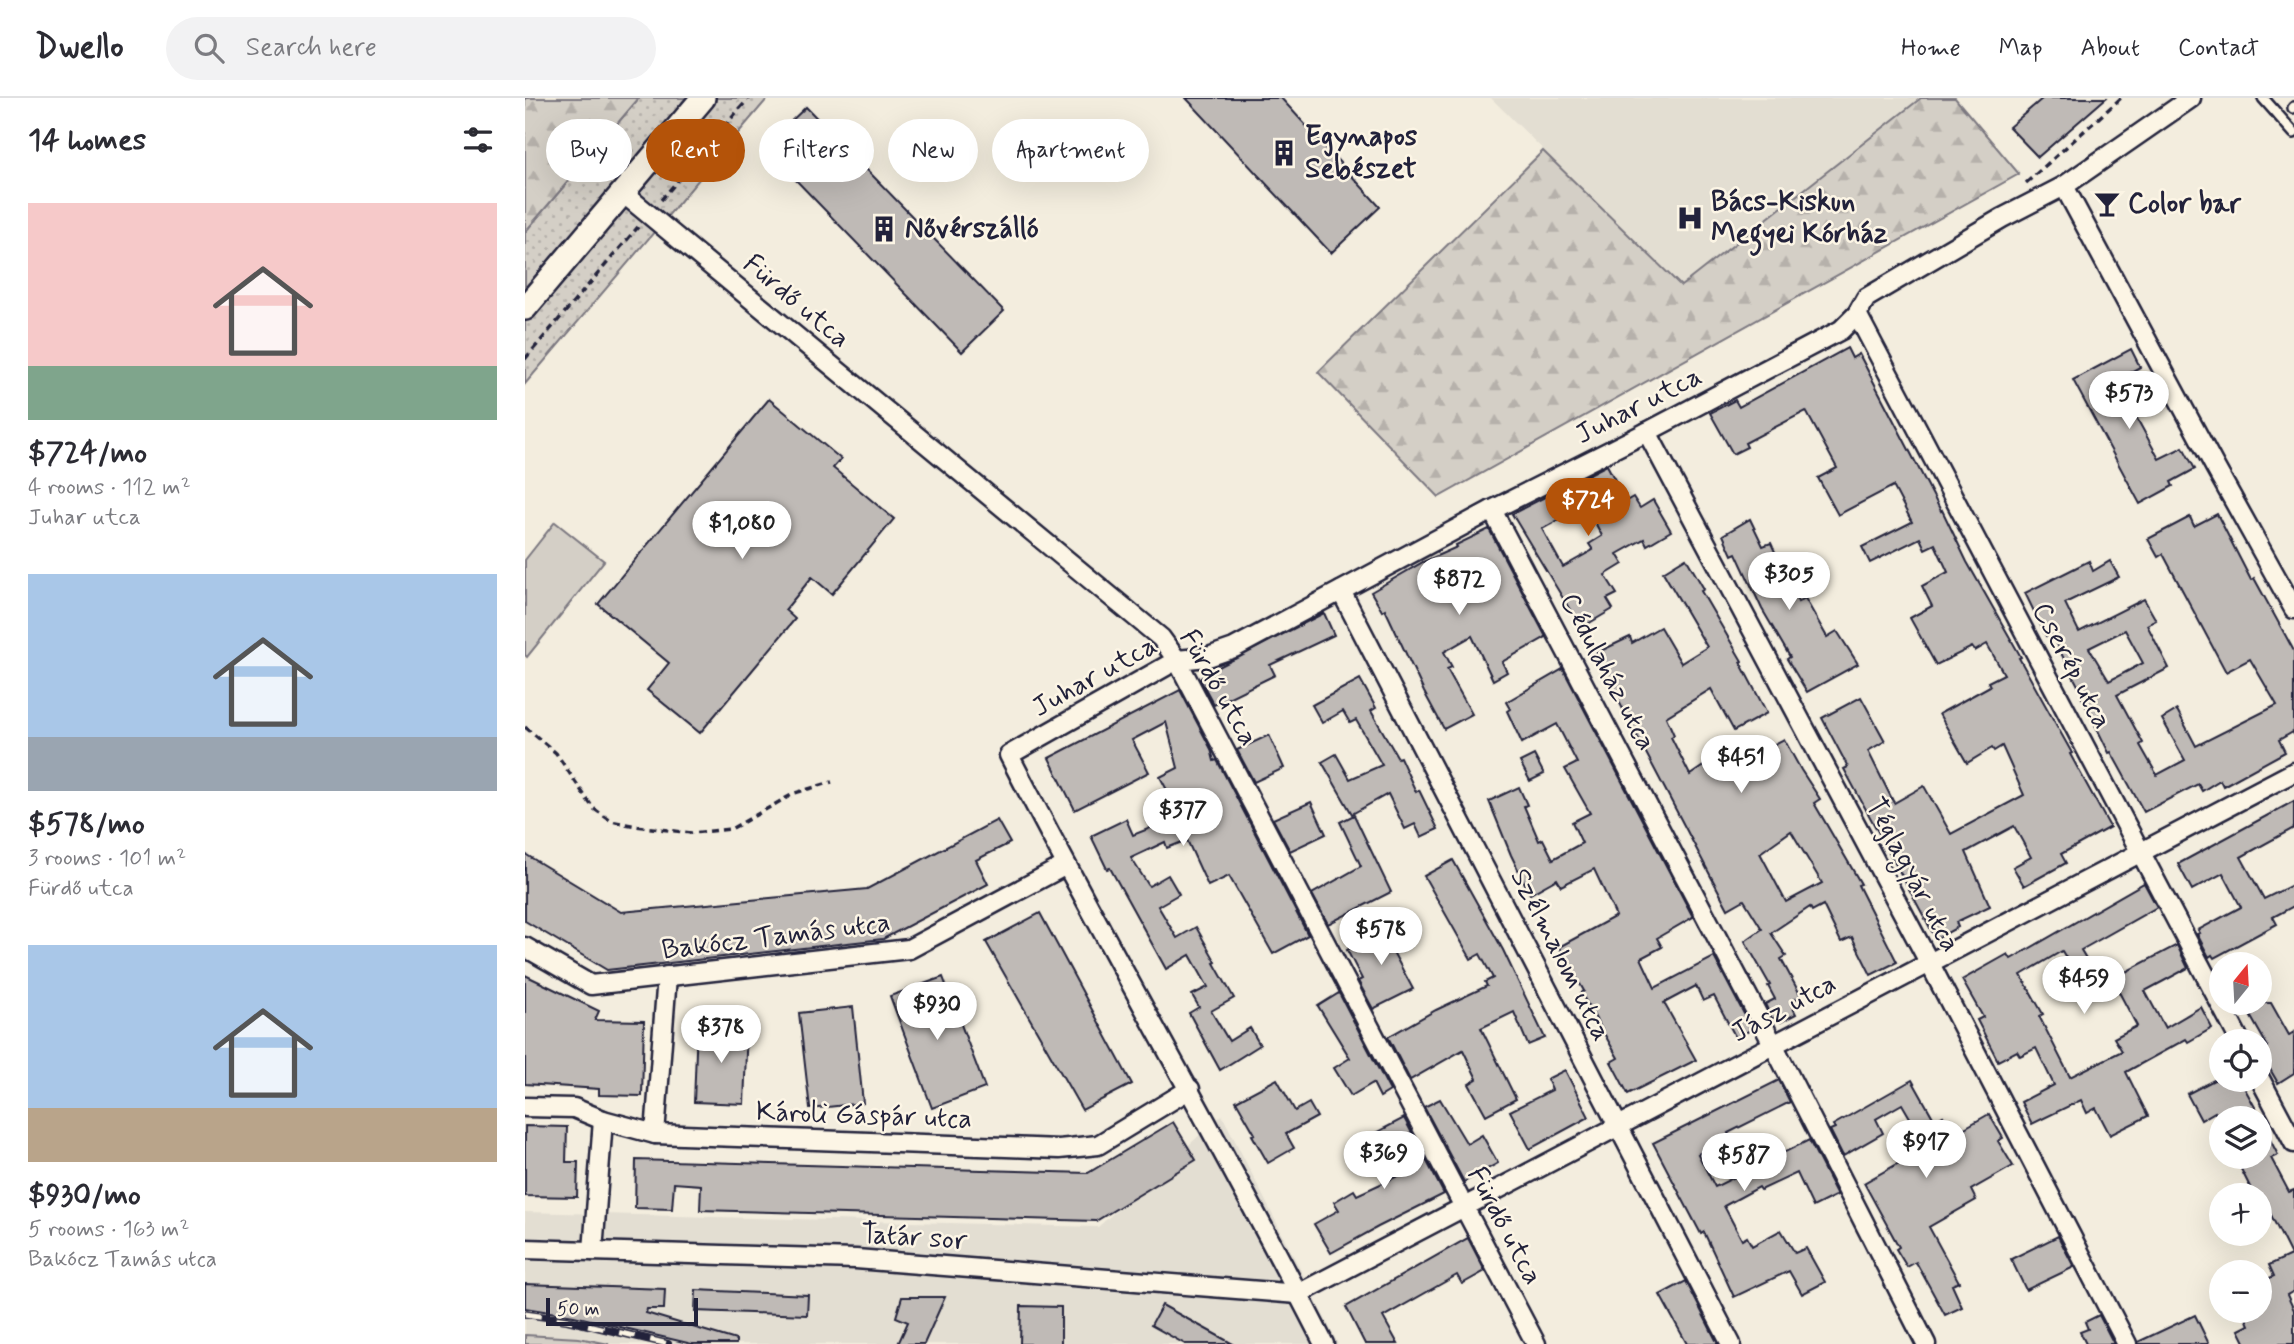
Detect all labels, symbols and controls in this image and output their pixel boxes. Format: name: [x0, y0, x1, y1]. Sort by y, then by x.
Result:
search box: [166, 17, 656, 80]
text: Dwello: [35, 26, 124, 70]
icon: search: [190, 29, 228, 67]
text: Search here: [246, 31, 377, 65]
text: Home: [1901, 33, 1961, 64]
text: Map: [1999, 33, 2043, 64]
text: About: [2081, 33, 2140, 64]
text: Contact: [2178, 33, 2259, 64]
chip: Buy: [546, 119, 632, 182]
chip: Rent: [646, 119, 745, 182]
chip: Filters: [759, 119, 874, 182]
chip: New: [888, 119, 978, 182]
chip: Apartment: [992, 119, 1149, 182]
place label: Egynapos Sebészet: [1305, 119, 1418, 188]
text: 14 homes: [28, 121, 146, 160]
icon: filters: [459, 121, 497, 159]
building icon: Egynapos Sebészet: [1269, 138, 1299, 168]
place label: Bács-Kiskun Megyei Kórház: [1711, 184, 1888, 256]
place label: Color bar: [2128, 186, 2242, 223]
bar icon: Color bar: [2092, 189, 2122, 219]
hospital icon: Bács-Kiskun Megyei Kórház: [1675, 203, 1705, 233]
place label: Nővérszálló: [905, 211, 1039, 248]
building icon: Nővérszálló: [869, 214, 899, 244]
street label: Fürdő utca: [735, 246, 857, 358]
icon: home: [200, 248, 326, 374]
street label: Juhar utca: [1569, 358, 1709, 454]
pin: $573: [2088, 372, 2170, 431]
text: $573: [2105, 379, 2153, 409]
text: $724/mo: [28, 434, 147, 473]
text: 4 rooms · 112 m²: [28, 473, 191, 503]
pin: $724: [1547, 478, 1629, 538]
text: $724: [1561, 486, 1615, 516]
pin: $1,080: [685, 502, 799, 561]
text: Juhar utca: [28, 503, 141, 533]
text: $1,080: [708, 509, 776, 539]
pin: $305: [1748, 552, 1830, 612]
pin: $872: [1418, 558, 1500, 617]
text: $305: [1764, 560, 1814, 590]
text: $872: [1433, 565, 1485, 595]
street label: Cédulaház utca: [1550, 587, 1664, 757]
street label: Cserép utca: [2022, 596, 2120, 736]
icon: home: [200, 619, 326, 745]
street label: Fürdő utca: [1170, 623, 1266, 753]
street label: Juhar utca: [1026, 628, 1164, 726]
pin: $451: [1700, 736, 1782, 795]
text: $451: [1717, 743, 1765, 773]
pin: $377: [1142, 788, 1224, 848]
street label: Téglagyár utca: [1854, 791, 1968, 960]
text: $377: [1159, 796, 1207, 826]
text: $578/mo: [28, 805, 145, 844]
text: 3 rooms · 101 m²: [28, 844, 186, 874]
street label: Szélmalom utca: [1501, 862, 1619, 1048]
text: Fürdő utca: [28, 874, 134, 904]
street label: Bakócz Tamás utca: [660, 905, 892, 969]
pin: $578: [1340, 908, 1422, 967]
text: $578: [1355, 915, 1407, 945]
north arrow: [2209, 952, 2271, 1015]
map controls: [2209, 952, 2272, 1323]
pin: $459: [2043, 956, 2125, 1016]
text: $459: [2058, 964, 2110, 994]
street label: Jász utca: [1725, 966, 1843, 1052]
pin: $930: [896, 982, 978, 1042]
icon: home: [200, 990, 326, 1116]
text: $930: [913, 990, 961, 1020]
pin: $378: [680, 1006, 762, 1065]
text: $378: [697, 1013, 745, 1043]
button: locate: [2209, 1029, 2272, 1092]
street label: Károli Gáspár utca: [755, 1094, 973, 1138]
button: layers: [2209, 1106, 2272, 1169]
pin: $917: [1885, 1121, 1967, 1180]
text: $917: [1902, 1128, 1950, 1158]
pin: $369: [1343, 1132, 1425, 1191]
pin: $587: [1703, 1134, 1785, 1193]
text: $369: [1360, 1139, 1408, 1169]
text: $587: [1718, 1141, 1770, 1171]
street label: Fürdő utca: [1457, 1160, 1551, 1292]
text: $930/mo: [28, 1176, 141, 1215]
button: +: [2209, 1183, 2272, 1246]
text: 5 rooms · 163 m²: [28, 1215, 190, 1245]
street label: Tatár sor: [860, 1216, 969, 1260]
text: Bakócz Tamás utca: [28, 1245, 217, 1275]
button: −: [2209, 1260, 2272, 1323]
scale bar: [546, 1295, 698, 1327]
text: 50 m: [557, 1297, 600, 1322]

